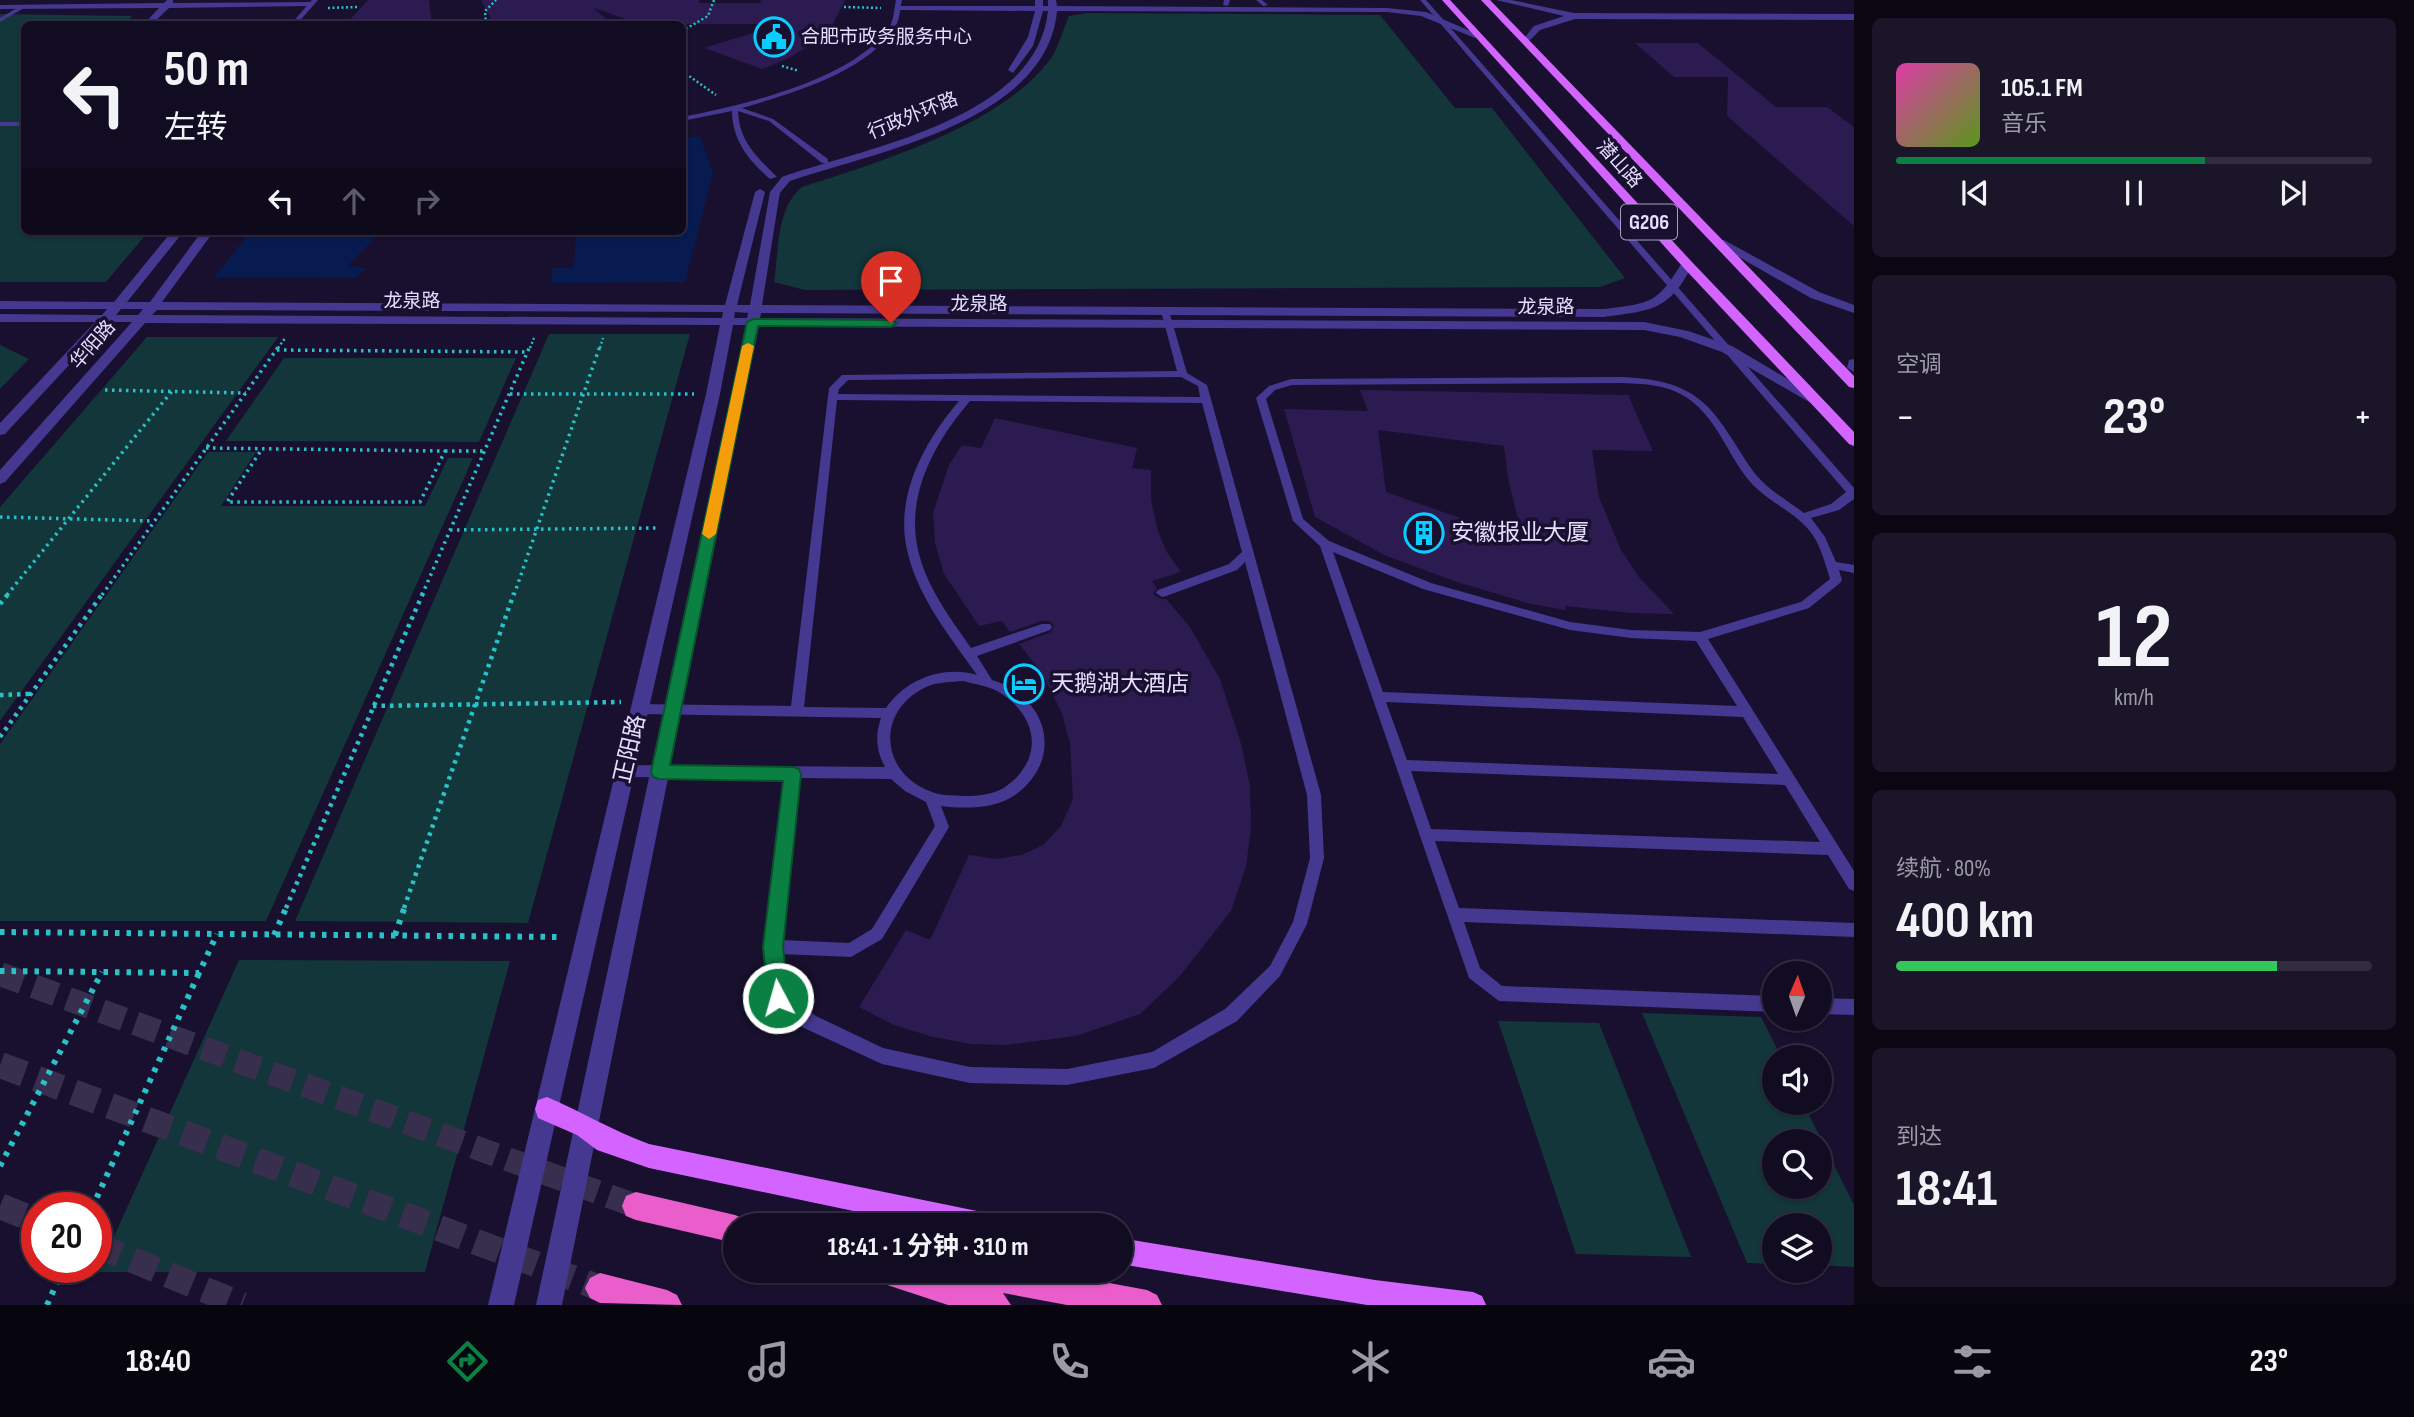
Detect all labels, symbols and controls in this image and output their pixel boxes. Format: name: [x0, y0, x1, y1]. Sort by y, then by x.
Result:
public building icon: 合肥市政务服务中心: [753, 16, 795, 58]
place label: 合肥市政务服务中心: [801, 26, 972, 49]
text: 50 m: [164, 41, 249, 100]
icon: left: [49, 49, 140, 140]
text: 105.1 FM: [2001, 73, 2083, 104]
street label: 行政外环路: [865, 88, 961, 144]
text: 左转: [164, 109, 228, 148]
text: 音乐: [2001, 110, 2047, 138]
street label: 潜山路: [1591, 135, 1647, 193]
icon: previous: [1956, 174, 1994, 212]
icon: pause: [2115, 174, 2153, 212]
icon: next: [2274, 174, 2312, 212]
icon: left: [262, 182, 300, 220]
icon: ahead: [335, 182, 373, 220]
icon: right: [408, 182, 446, 220]
road number: G206: [1621, 204, 1677, 240]
pin: [861, 251, 921, 323]
icon: arrive: [872, 262, 910, 300]
street label: 龙泉路: [383, 290, 441, 313]
street label: 龙泉路: [950, 293, 1008, 316]
street label: 龙泉路: [1517, 296, 1575, 319]
street label: 华阳路: [66, 316, 120, 374]
text: 空调: [1896, 351, 1942, 379]
text: 23°: [2103, 386, 2165, 449]
text: −: [1896, 395, 1915, 440]
text: +: [2353, 395, 2372, 440]
building icon: 安徽报业大厦: [1403, 512, 1445, 554]
place label: 安徽报业大厦: [1451, 519, 1589, 547]
text: 12: [2096, 584, 2172, 693]
hotel icon: 天鹅湖大酒店: [1003, 663, 1045, 705]
place label: 天鹅湖大酒店: [1051, 670, 1189, 698]
text: km/h: [2114, 684, 2154, 712]
street label: 正阳路: [609, 712, 651, 786]
text: 续航 · 80%: [1896, 855, 1991, 883]
text: 400 km: [1896, 890, 2034, 953]
position arrow: [741, 961, 815, 1035]
north arrow: [1762, 961, 1832, 1031]
map controls: [1762, 961, 1832, 1283]
button: sound: [1762, 1045, 1832, 1115]
text: 到达: [1896, 1123, 1942, 1151]
button: search: [1762, 1129, 1832, 1199]
text: 18:41: [1896, 1158, 1997, 1221]
speed limit sign: 20: [21, 1192, 112, 1283]
button: layers: [1762, 1213, 1832, 1283]
text: 18:41 · 1 分钟 · 310 m: [828, 1232, 1029, 1263]
icon: directions: [443, 1337, 492, 1386]
icon: music: [744, 1337, 793, 1386]
icon: phone: [1045, 1337, 1094, 1386]
icon: climate: [1346, 1337, 1395, 1386]
icon: car: [1647, 1337, 1696, 1386]
icon: filters: [1948, 1337, 1997, 1386]
text: 18:40: [126, 1342, 191, 1381]
text: 23°: [2249, 1342, 2288, 1381]

